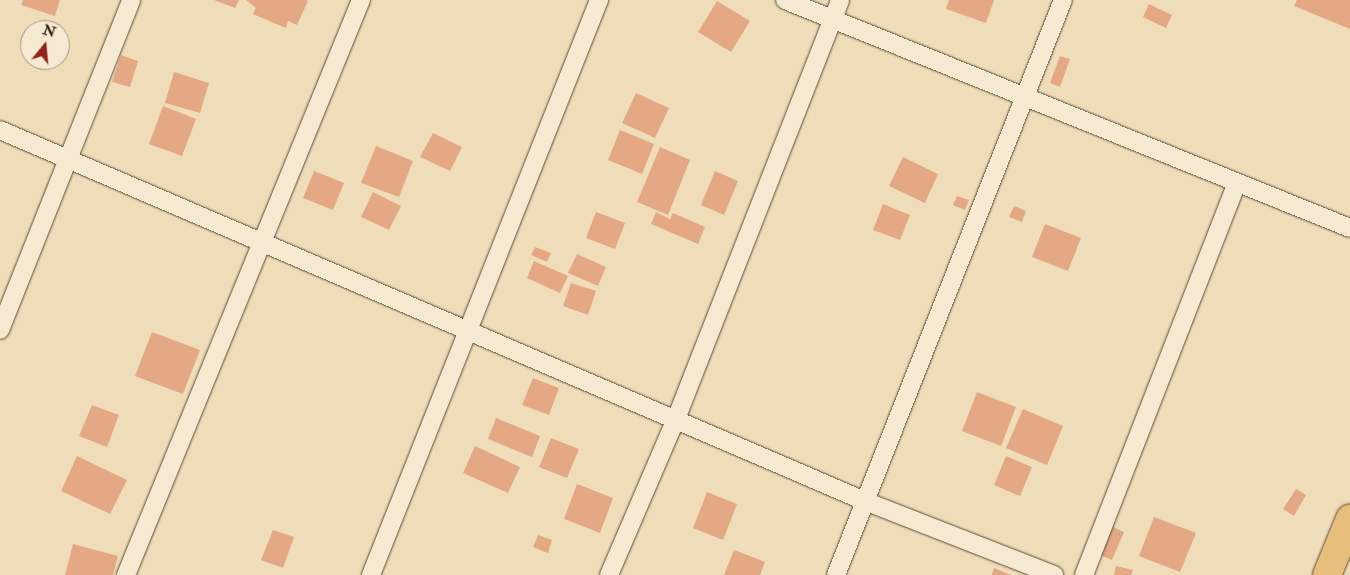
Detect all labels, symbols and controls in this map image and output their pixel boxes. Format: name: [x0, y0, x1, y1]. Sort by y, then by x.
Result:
north arrow: [20, 20, 70, 70]
text: N: [41, 21, 58, 41]

